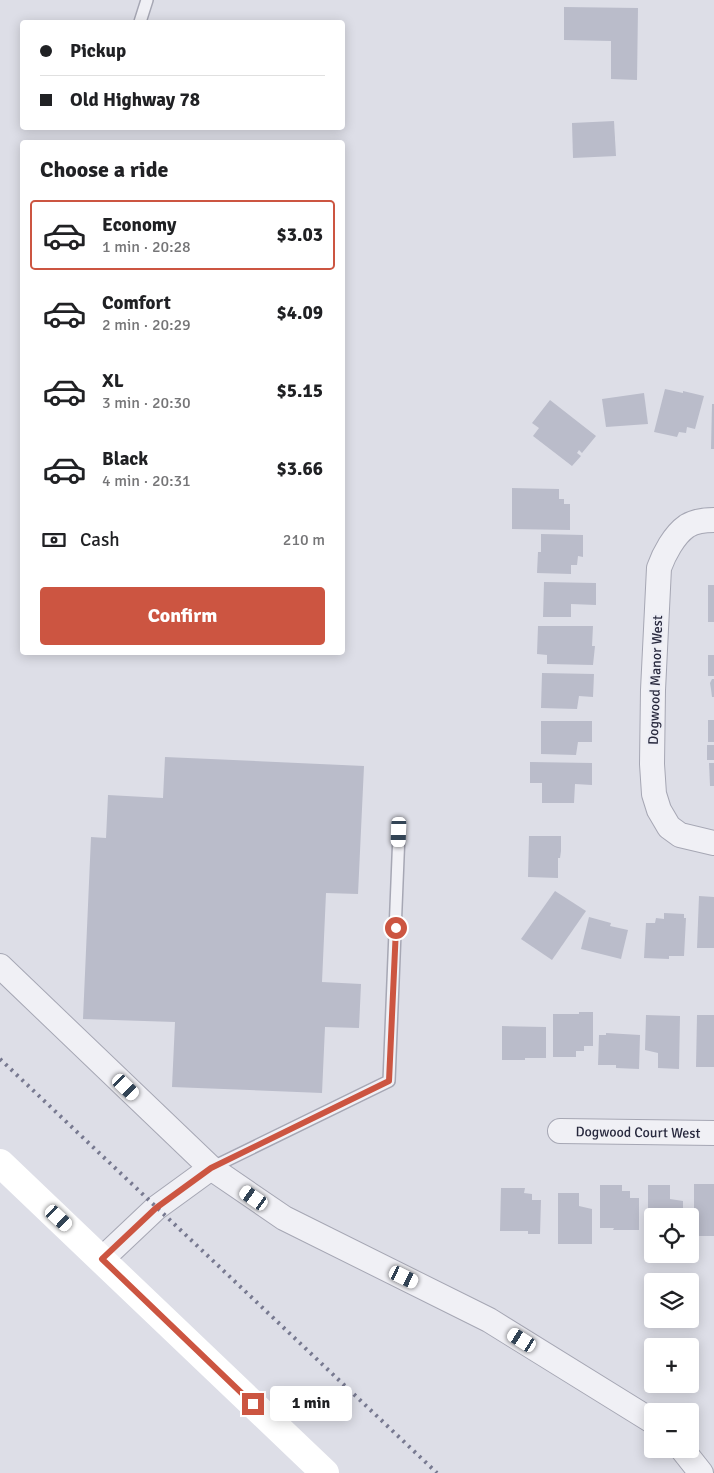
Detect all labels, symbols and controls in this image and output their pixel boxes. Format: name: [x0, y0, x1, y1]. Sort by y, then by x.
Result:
text: Pickup: [70, 39, 126, 63]
text: Old Highway 78: [70, 88, 200, 112]
text: Choose a ride: [40, 156, 168, 183]
icon: car: [42, 213, 87, 258]
text: Economy: [102, 213, 176, 237]
text: $3.03: [277, 223, 323, 247]
text: 1 min · 20:28: [102, 237, 191, 257]
icon: car: [42, 291, 87, 336]
text: Comfort: [102, 291, 171, 315]
text: $4.09: [277, 301, 323, 325]
text: 2 min · 20:29: [102, 315, 191, 335]
icon: car: [42, 369, 87, 414]
text: XL: [102, 369, 124, 393]
text: $5.15: [277, 379, 323, 403]
text: 3 min · 20:30: [102, 393, 191, 413]
icon: car: [42, 447, 87, 492]
text: Black: [102, 447, 148, 471]
text: $3.66: [277, 457, 323, 481]
text: 4 min · 20:31: [102, 471, 191, 491]
icon: cash: [40, 526, 68, 554]
text: Cash: [80, 528, 120, 552]
text: 210 m: [283, 530, 325, 550]
button: Confirm: [40, 587, 325, 645]
street label: Dogwood Manor West: [645, 615, 666, 745]
car: [390, 817, 407, 847]
route start: [385, 917, 407, 939]
car: [109, 1071, 142, 1103]
street label: Dogwood Court West: [575, 1123, 701, 1142]
car: [237, 1183, 270, 1213]
car: [42, 1202, 75, 1234]
map controls: [644, 1208, 699, 1458]
button: locate: [644, 1208, 699, 1263]
car: [387, 1264, 420, 1290]
button: layers: [644, 1273, 699, 1328]
car: [505, 1326, 538, 1354]
button: +: [644, 1338, 699, 1393]
callout: 1 min: [270, 1386, 353, 1422]
route end: [242, 1393, 264, 1415]
text: 1 min: [292, 1393, 330, 1413]
button: −: [644, 1403, 699, 1458]

